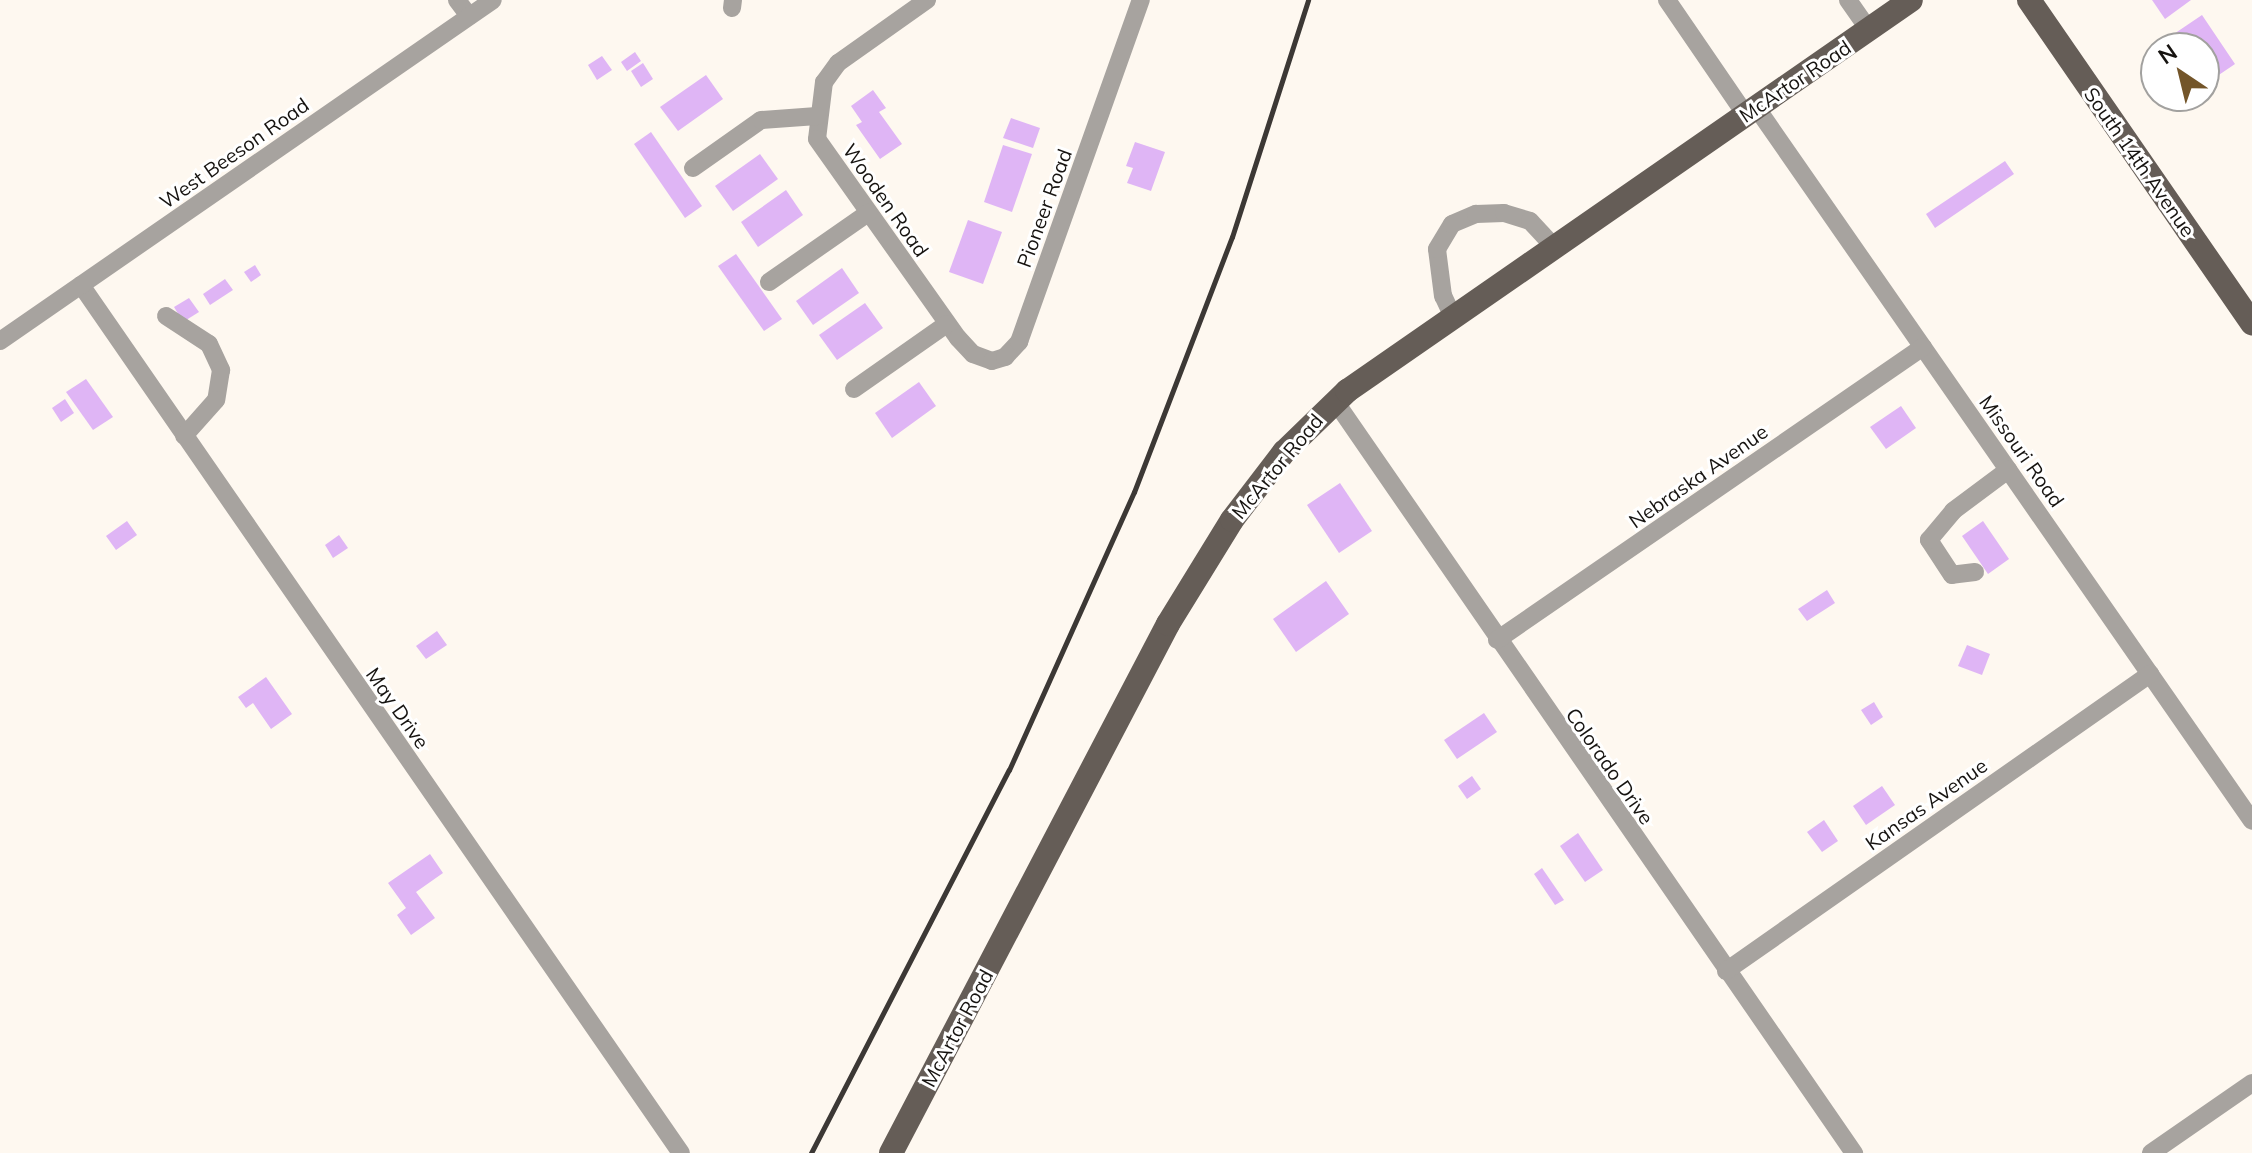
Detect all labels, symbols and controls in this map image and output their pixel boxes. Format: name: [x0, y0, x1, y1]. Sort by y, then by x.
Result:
north arrow: [2140, 32, 2220, 112]
street label: McArtor Road: [1735, 35, 1855, 127]
text: N: [2153, 38, 2182, 70]
street label: South 14th Avenue: [2079, 83, 2201, 241]
street label: West Beeson Road: [155, 93, 313, 213]
street label: Wooden Road: [838, 139, 934, 261]
street label: Pioneer Road: [1011, 146, 1077, 270]
street label: Missouri Road: [1975, 390, 2069, 512]
street label: McArtor Road: [1226, 409, 1328, 523]
street label: Nebraska Avenue: [1624, 419, 1772, 533]
street label: May Drive: [361, 663, 435, 753]
street label: Colorado Drive: [1561, 703, 1659, 829]
street label: Kansas Avenue: [1860, 753, 1992, 855]
street label: McArtor Road: [916, 965, 998, 1091]

